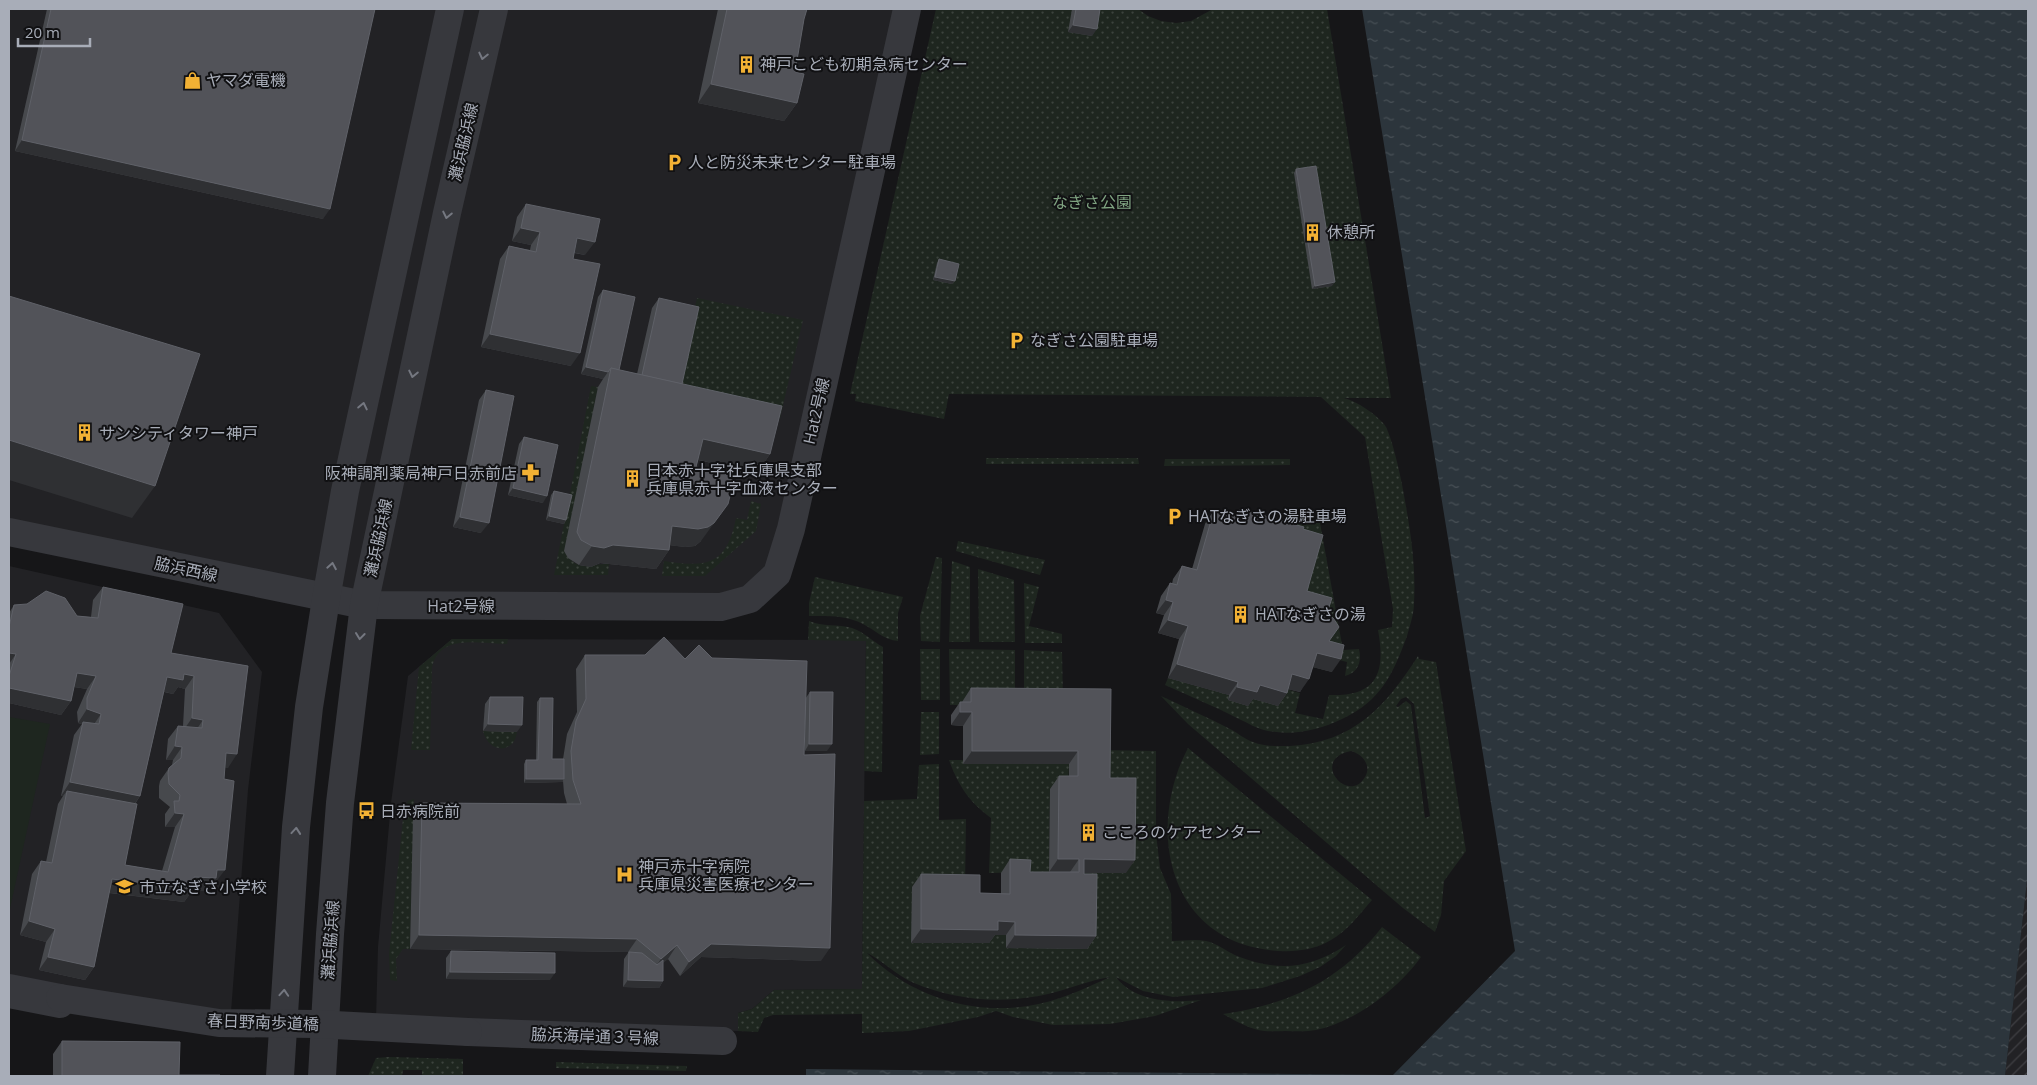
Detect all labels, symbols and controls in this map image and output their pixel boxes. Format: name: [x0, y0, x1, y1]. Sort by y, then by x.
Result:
scale bar: [18, 15, 90, 47]
text: 20 m: [25, 22, 60, 42]
one-way arrow: [478, 52, 489, 61]
place label: 神戸こども初期急病センター: [760, 53, 968, 75]
building icon: 神戸こども初期急病センター: [736, 54, 756, 74]
place label: ヤマダ電機: [206, 69, 286, 91]
shop icon: ヤマダ電機: [182, 70, 202, 90]
street label: 灘浜脇浜線: [443, 101, 483, 183]
place label: 人と防災未来センター駐車場: [688, 151, 896, 173]
parking icon: 人と防災未来センター駐車場: [664, 152, 684, 172]
park label: なぎさ公園: [1052, 191, 1132, 213]
one-way arrow: [442, 210, 453, 219]
place label: 休憩所: [1327, 221, 1375, 243]
building icon: 休憩所: [1303, 222, 1323, 242]
place label: なぎさ公園駐車場: [1030, 329, 1158, 351]
parking icon: なぎさ公園駐車場: [1006, 330, 1026, 350]
one-way arrow: [408, 369, 419, 378]
street label: Hat2号線: [798, 376, 834, 446]
one-way arrow: [357, 402, 368, 411]
place label: サンシティタワー神戸: [99, 422, 258, 444]
building icon: サンシティタワー神戸: [75, 423, 95, 443]
place label: 日本赤十字社兵庫県支部 兵庫県赤十字血液センター: [646, 459, 838, 499]
place label: 阪神調剤薬局神戸日赤前店: [325, 462, 517, 484]
pharmacy icon: 阪神調剤薬局神戸日赤前店: [521, 463, 541, 483]
building icon: 日本赤十字社兵庫県支部 兵庫県赤十字血液センター: [622, 469, 642, 489]
street label: 灘浜脇浜線: [359, 497, 397, 579]
place label: HATなぎさの湯駐車場: [1188, 505, 1347, 527]
parking icon: HATなぎさの湯駐車場: [1164, 506, 1184, 526]
street label: 脇浜西線: [152, 552, 220, 586]
one-way arrow: [326, 561, 336, 570]
street label: Hat2号線: [427, 595, 495, 617]
place label: HATなぎさの湯: [1255, 603, 1366, 625]
building icon: HATなぎさの湯: [1231, 604, 1251, 624]
one-way arrow: [355, 632, 366, 640]
place label: 日赤病院前: [380, 800, 460, 822]
bus stop icon: 日赤病院前: [356, 801, 376, 821]
place label: こころのケアセンター: [1102, 821, 1262, 843]
building icon: こころのケアセンター: [1078, 822, 1098, 842]
one-way arrow: [291, 826, 302, 834]
place label: 神戸赤十字病院 兵庫県災害医療センター: [638, 855, 814, 895]
hospital icon: 神戸赤十字病院 兵庫県災害医療センター: [614, 865, 634, 885]
place label: 市立なぎさ小学校: [139, 876, 267, 898]
school or university icon: 市立なぎさ小学校: [115, 877, 135, 897]
street label: 灘浜脇浜線: [316, 899, 344, 981]
one-way arrow: [279, 988, 290, 996]
street label: 春日野南歩道橋: [207, 1009, 319, 1035]
street label: 脇浜海岸通３号線: [531, 1023, 659, 1049]

